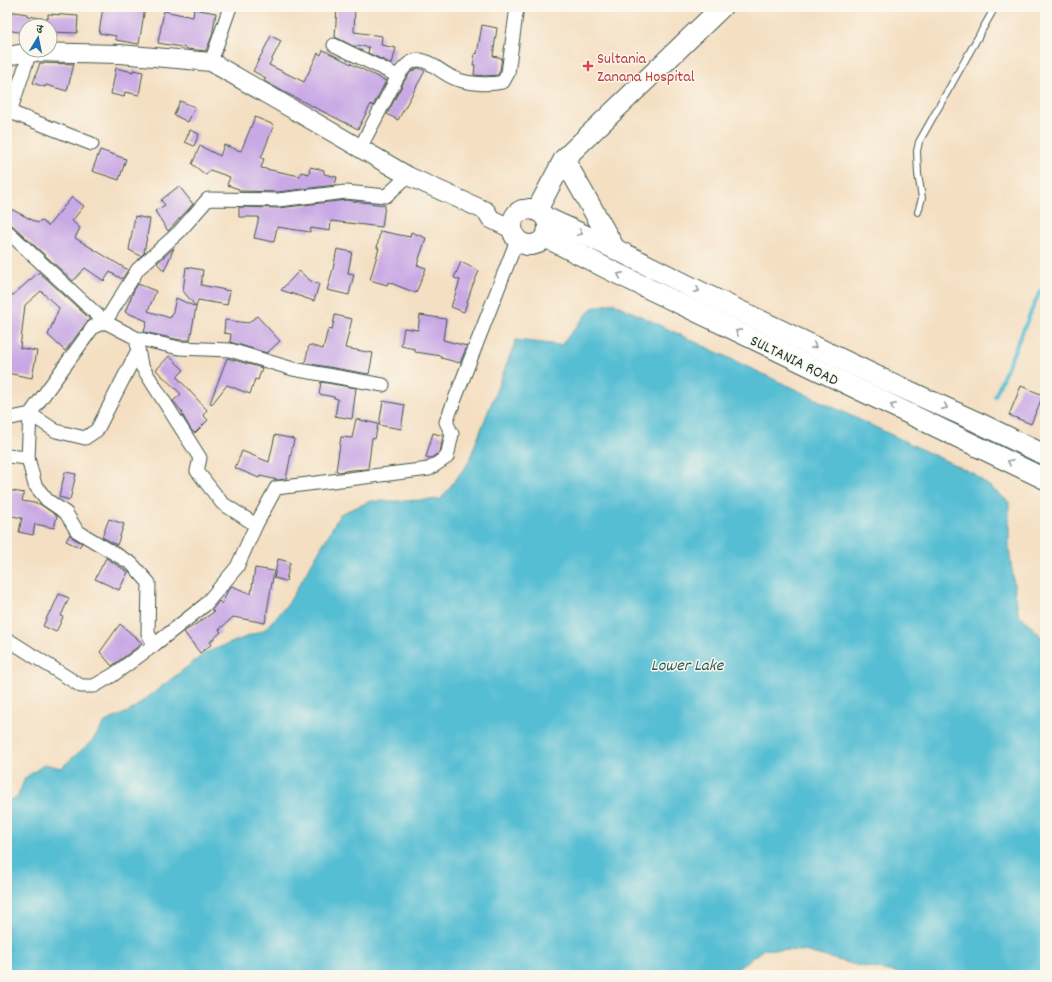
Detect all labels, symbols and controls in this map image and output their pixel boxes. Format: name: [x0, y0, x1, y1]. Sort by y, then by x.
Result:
north arrow: [18, 18, 58, 58]
text: उ: [34, 22, 45, 39]
place label: Sultania Zanana Hospital: [597, 48, 695, 89]
marker: Sultania Zanana Hospital: [582, 60, 594, 72]
one-way arrow: [576, 228, 584, 236]
one-way arrow: [617, 273, 625, 280]
one-way arrow: [693, 285, 700, 293]
one-way arrow: [734, 329, 742, 337]
street label: SULTANIA ROAD: [746, 330, 842, 393]
one-way arrow: [810, 341, 818, 349]
one-way arrow: [889, 403, 897, 411]
one-way arrow: [941, 403, 948, 411]
one-way arrow: [1007, 460, 1014, 467]
water label: Lower Lake: [651, 655, 725, 679]

